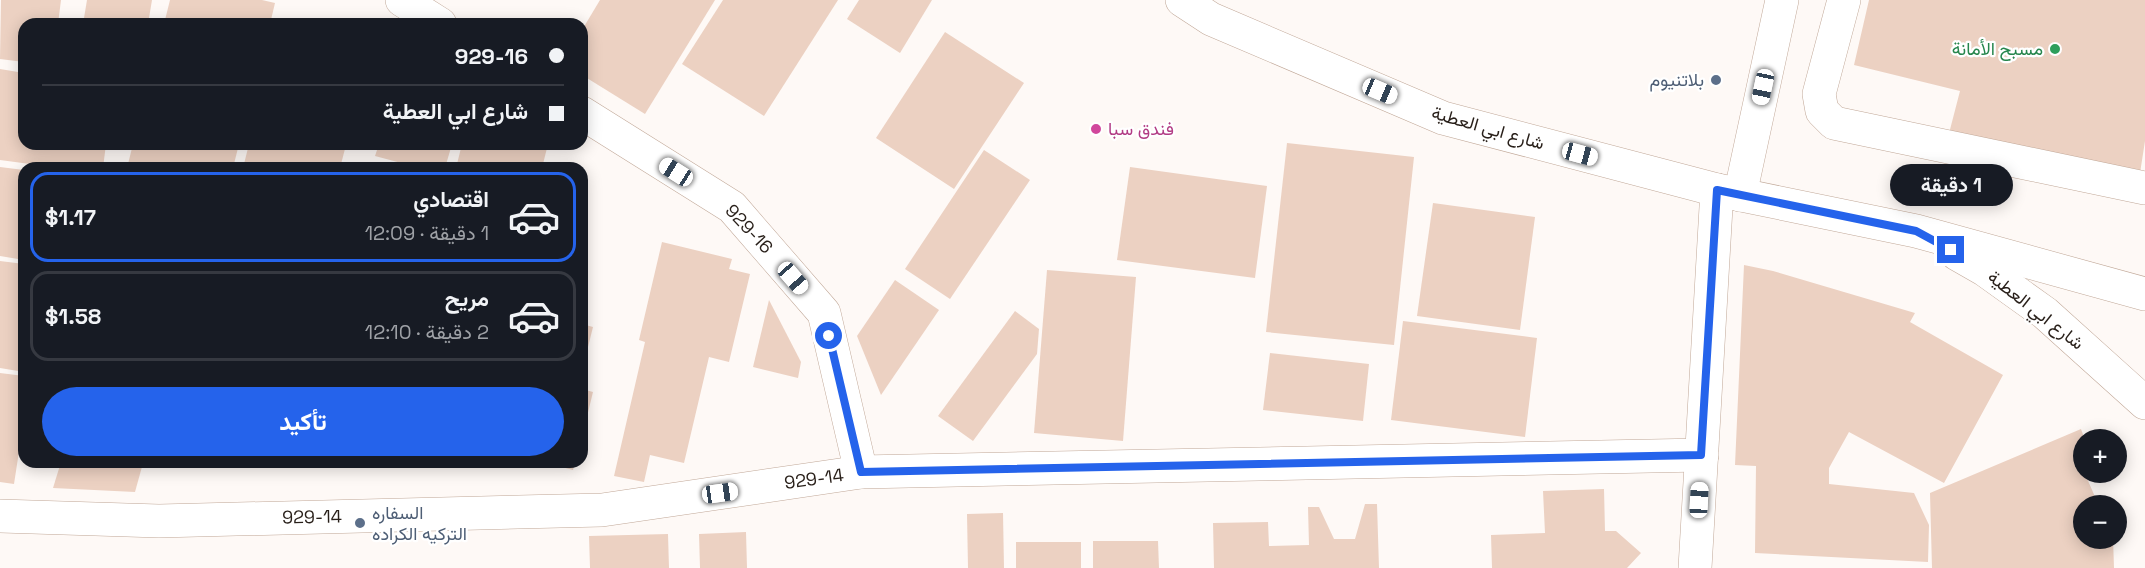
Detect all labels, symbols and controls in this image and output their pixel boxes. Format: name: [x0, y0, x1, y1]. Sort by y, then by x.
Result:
place label: مسبح الأمانة: [1952, 37, 2043, 61]
text: 929-16: [455, 42, 528, 70]
marker: مسبح الأمانة: [2048, 42, 2062, 56]
place label: بلاتنيوم: [1650, 68, 1704, 92]
car: [1750, 68, 1776, 106]
marker: بلاتنيوم: [1709, 73, 1723, 87]
car: [1360, 76, 1400, 106]
text: شارع ابي العطية: [383, 97, 528, 125]
street label: شارع ابي العطية: [1428, 100, 1547, 158]
place label: فندق سبا: [1108, 117, 1174, 140]
marker: فندق سبا: [1089, 122, 1103, 136]
car: [1560, 141, 1600, 167]
car: [656, 155, 696, 189]
callout: 1 دقيقة: [1890, 163, 2012, 205]
text: 1 دقيقة: [1921, 172, 1982, 198]
text: اقتصادي: [413, 185, 489, 213]
icon: car: [507, 190, 561, 244]
street label: 929-16: [721, 199, 778, 258]
text: $1.17: [45, 203, 96, 231]
text: 1 دقيقة · 12:09: [365, 220, 489, 246]
route end: [1937, 236, 1964, 263]
car: [774, 259, 812, 297]
street label: شارع ابي العطية: [1981, 265, 2089, 358]
text: مريح: [445, 284, 489, 312]
icon: car: [507, 289, 561, 343]
text: $1.58: [45, 302, 101, 330]
text: 2 دقيقة · 12:10: [365, 319, 489, 345]
route start: [815, 322, 842, 349]
button: تأكيد: [42, 387, 564, 456]
map controls: [2073, 429, 2127, 549]
button: +: [2073, 429, 2127, 483]
street label: 929-14: [783, 463, 845, 494]
car: [701, 482, 739, 504]
car: [1689, 482, 1709, 518]
button: −: [2073, 495, 2127, 549]
place label: السفاره التركيه الكراده: [372, 501, 467, 545]
street label: 929-14: [282, 504, 342, 529]
marker: السفاره التركيه الكراده: [353, 516, 367, 530]

